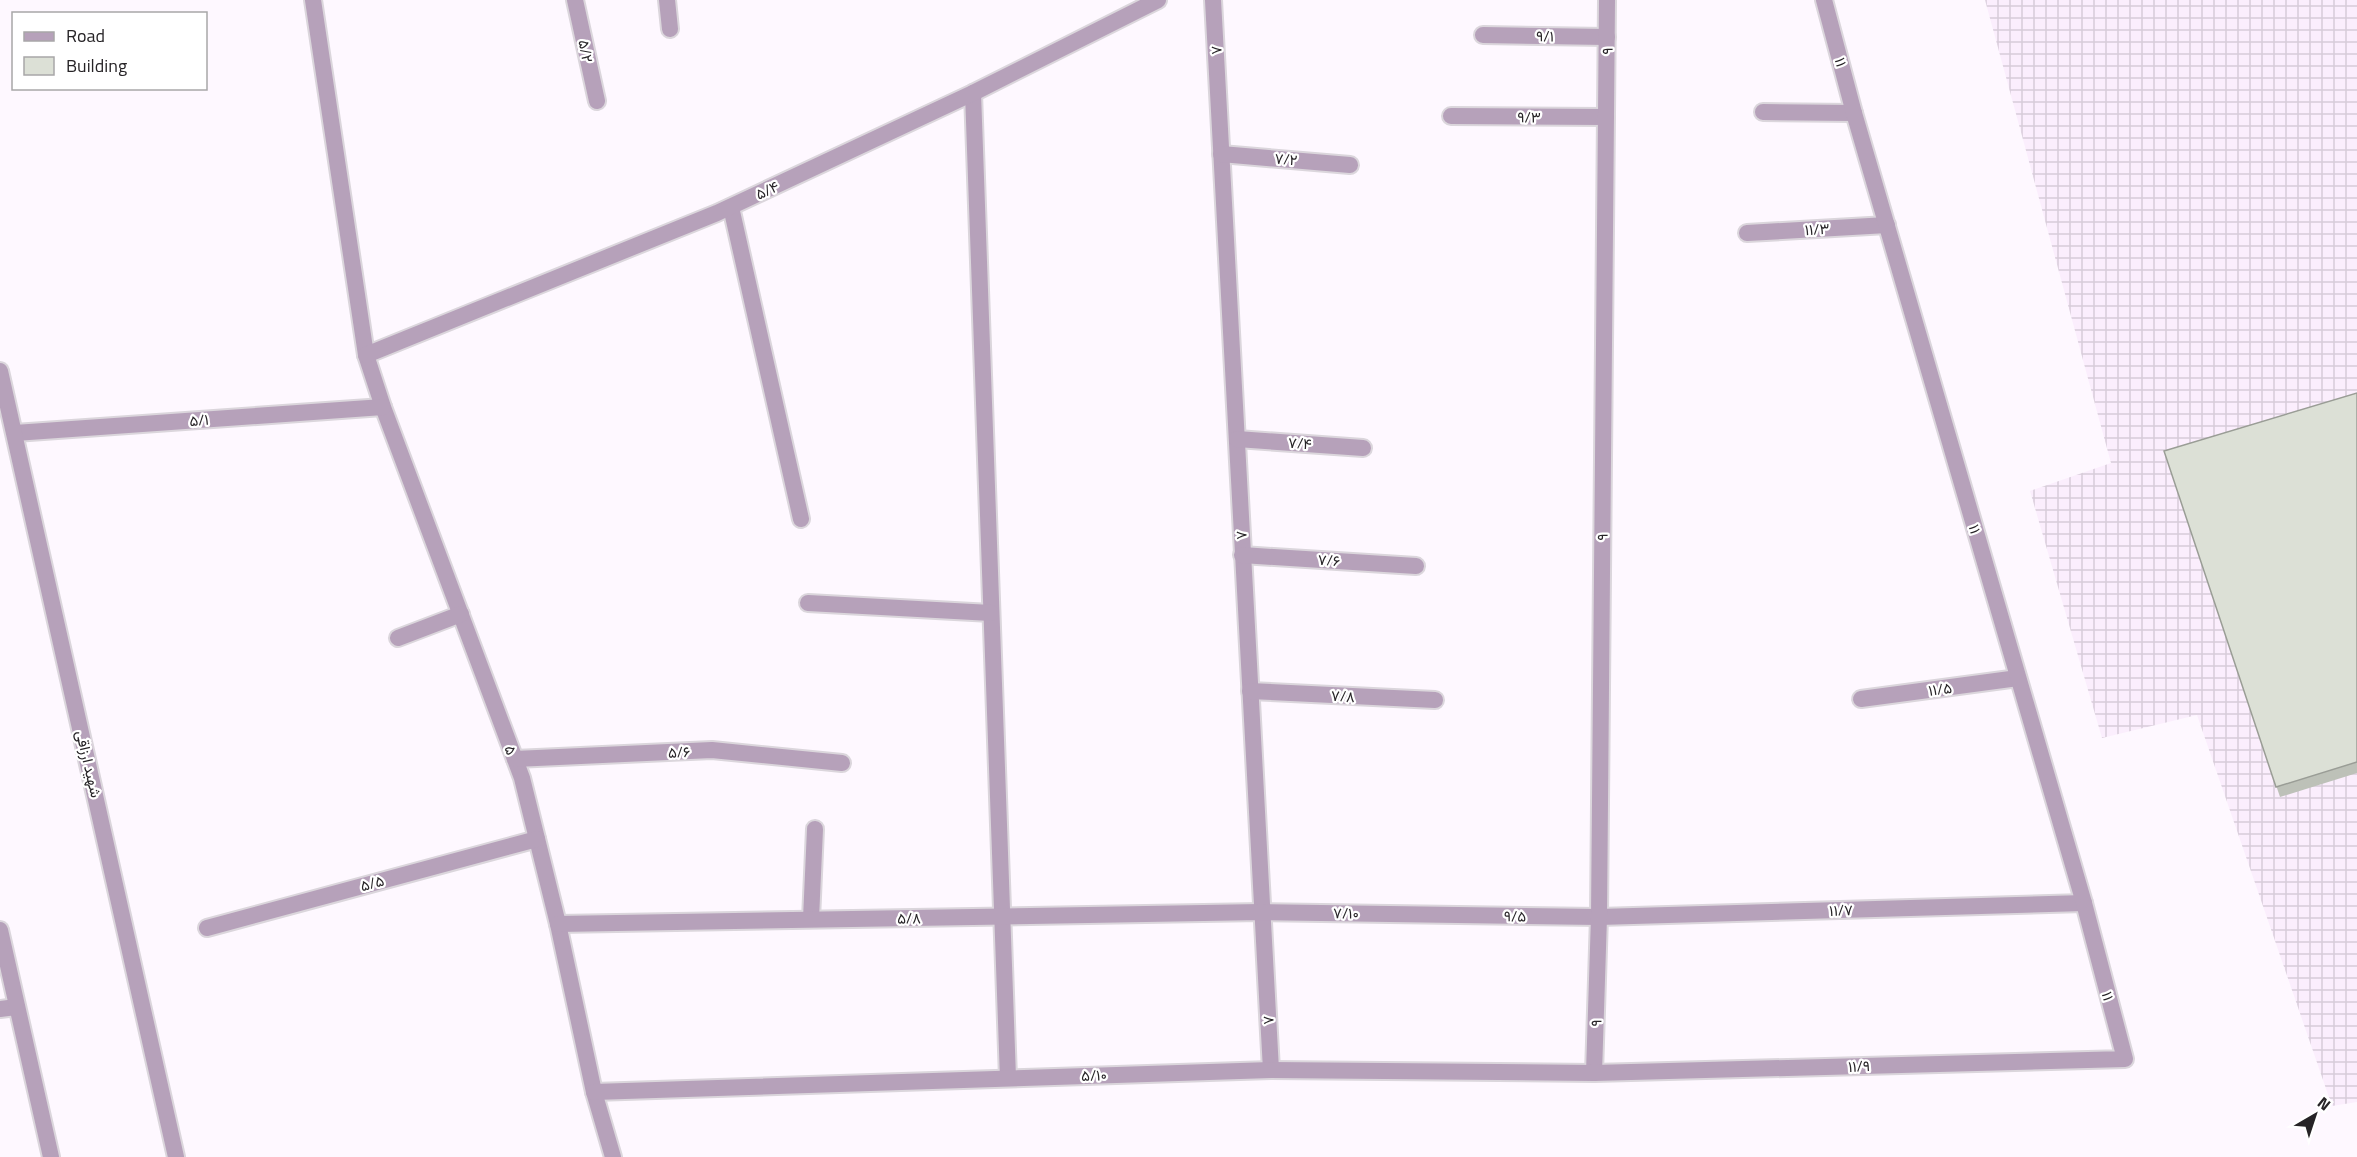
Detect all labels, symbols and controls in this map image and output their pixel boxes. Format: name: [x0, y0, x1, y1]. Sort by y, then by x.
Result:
legend: [12, 12, 207, 90]
text: Road: [66, 22, 105, 49]
street label: ۹/۱: [1536, 24, 1554, 48]
street label: ۵/۲: [572, 37, 600, 65]
street label: ۷: [1204, 45, 1228, 55]
street label: ۹: [1595, 47, 1619, 55]
text: Building: [66, 52, 127, 79]
street label: ۱۱: [1829, 55, 1853, 69]
street label: ۹/۳: [1517, 105, 1541, 129]
street label: ۷/۲: [1274, 147, 1299, 171]
street label: ۵/۴: [751, 174, 783, 205]
street label: ۱۱/۳: [1804, 217, 1830, 241]
street label: ۵/۱: [189, 408, 209, 432]
street label: ۷/۴: [1287, 431, 1313, 455]
street label: ۱۱: [1963, 522, 1987, 536]
street label: ۷: [1229, 530, 1253, 540]
street label: ۹: [1590, 533, 1614, 541]
street label: ۷/۶: [1317, 548, 1341, 572]
street label: ۱۱/۵: [1927, 676, 1953, 702]
street label: ۷/۸: [1330, 684, 1356, 708]
street label: شهید ارزاقی: [70, 728, 108, 800]
street label: ۵/۶: [667, 740, 691, 764]
street label: ۵: [499, 742, 523, 758]
street label: ۵/۵: [357, 869, 387, 897]
street label: ۱۱/۷: [1829, 898, 1853, 922]
street label: ۷/۱۰: [1333, 901, 1359, 925]
street label: ۹/۵: [1504, 904, 1526, 928]
street label: ۵/۸: [897, 906, 921, 930]
street label: ۱۱: [2096, 989, 2120, 1003]
street label: ۷: [1256, 1015, 1280, 1025]
street label: ۹: [1584, 1019, 1608, 1027]
street label: ۱۱/۹: [1848, 1054, 1870, 1078]
street label: ۵/۱۰: [1081, 1063, 1107, 1087]
north arrow: [2285, 1085, 2345, 1145]
text: N: [2313, 1091, 2336, 1116]

